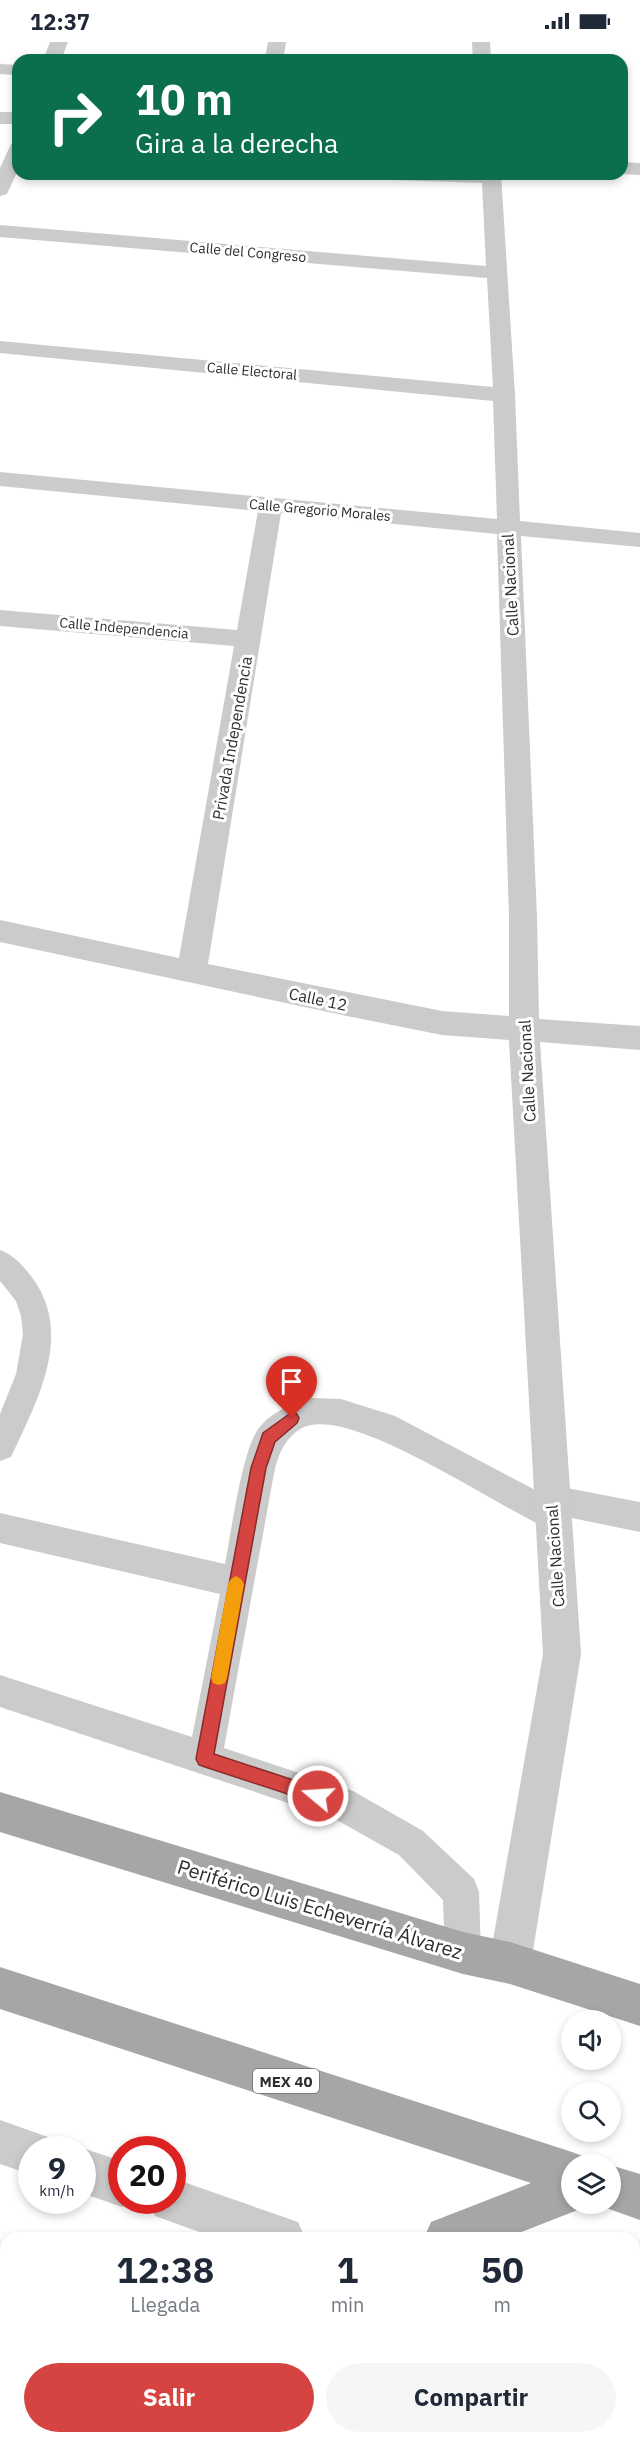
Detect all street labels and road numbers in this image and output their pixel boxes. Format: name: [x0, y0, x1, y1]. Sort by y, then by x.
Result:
street label: Calle del Congreso: [189, 238, 307, 266]
street label: Calle Electoral: [206, 358, 298, 384]
street label: Calle Gregorio Morales: [248, 495, 392, 525]
street label: Calle Nacional: [497, 533, 523, 637]
street label: Calle Independencia: [59, 613, 190, 643]
street label: Privada Independencia: [208, 654, 256, 821]
street label: Calle 12: [287, 983, 349, 1015]
street label: Calle Nacional: [514, 1019, 540, 1123]
street label: Calle Nacional: [541, 1504, 569, 1608]
street label: Periférico Luis Echeverría Álvarez: [174, 1853, 466, 1965]
road number: MEX 40: [253, 2069, 319, 2093]

